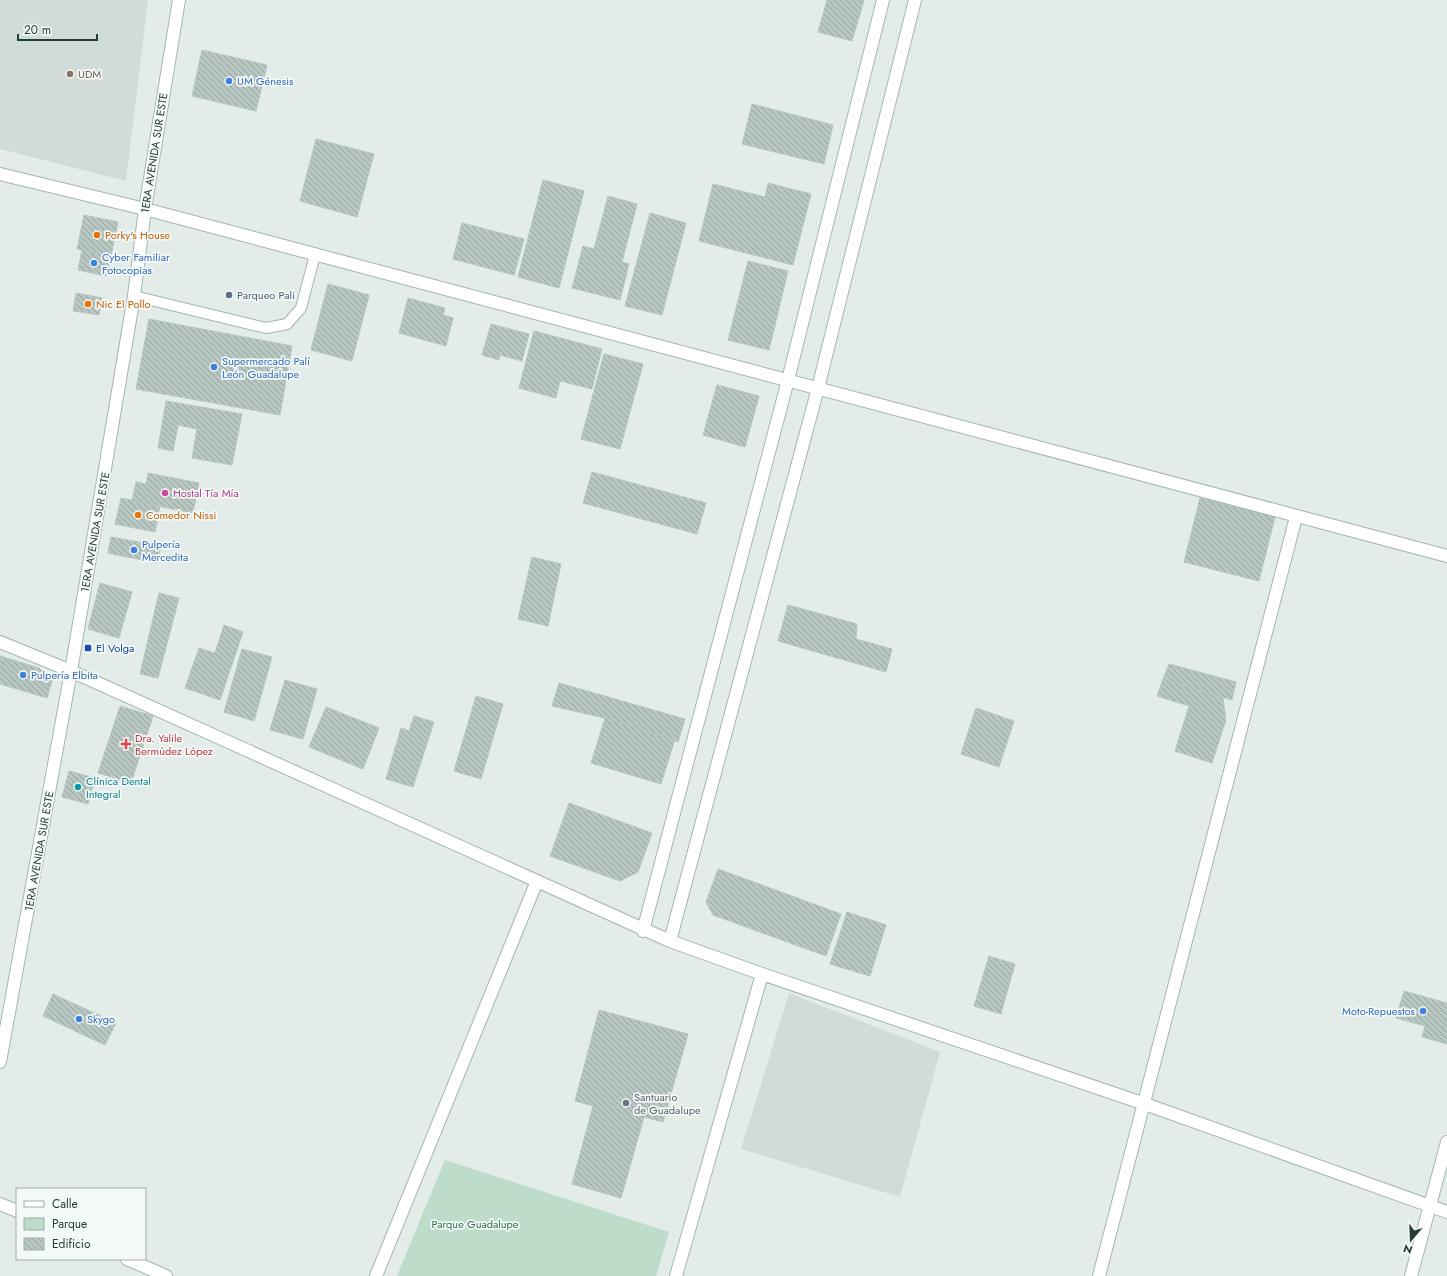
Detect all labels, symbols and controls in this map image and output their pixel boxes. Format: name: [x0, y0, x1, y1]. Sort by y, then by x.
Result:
scale bar: [18, 16, 97, 42]
text: 20 m: [24, 21, 51, 39]
place label: UDM: [78, 66, 101, 82]
marker: UDM: [65, 69, 75, 79]
place label: UM Génesis: [237, 73, 294, 89]
marker: UM Génesis: [224, 76, 234, 86]
street label: 1ERA AVENIDA SUR ESTE: [137, 92, 171, 214]
place label: Porky's House: [105, 227, 170, 243]
marker: Porky's House: [92, 230, 102, 240]
place label: Cyber Familiar Fotocopias: [102, 249, 170, 278]
marker: Cyber Familiar Fotocopias: [89, 258, 99, 268]
place label: Parqueo Pali: [237, 287, 295, 303]
marker: Parqueo Pali: [224, 290, 234, 300]
place label: Nic El Pollo: [96, 296, 151, 312]
marker: Nic El Pollo: [83, 299, 93, 309]
place label: Supermercado Palí León Guadalupe: [222, 353, 311, 382]
marker: Supermercado Palí León Guadalupe: [209, 362, 219, 372]
street label: 1ERA AVENIDA SUR ESTE: [77, 471, 113, 593]
place label: Hostal Tía Mía: [173, 485, 239, 501]
marker: Hostal Tía Mía: [160, 488, 170, 498]
place label: Comedor Nissi: [146, 507, 216, 523]
marker: Comedor Nissi: [133, 510, 143, 520]
place label: Pulpería Mercedita: [142, 536, 188, 565]
marker: Pulpería Mercedita: [129, 545, 139, 555]
place label: El Volga: [96, 640, 134, 656]
marker: El Volga: [83, 643, 93, 653]
place label: Pulpería Elbita: [31, 667, 98, 683]
marker: Pulpería Elbita: [18, 670, 28, 680]
place label: Dra. Yalile Bermúdez López: [135, 730, 213, 759]
marker: Dra. Yalile Bermúdez López: [120, 738, 132, 750]
place label: Clínica Dental Integral: [86, 773, 151, 802]
marker: Clínica Dental Integral: [73, 782, 83, 792]
street label: 1ERA AVENIDA SUR ESTE: [21, 790, 57, 912]
place label: Moto-Repuestos: [1342, 1003, 1416, 1019]
marker: Moto-Repuestos: [1418, 1006, 1428, 1016]
place label: Skygo: [87, 1011, 115, 1027]
marker: Skygo: [74, 1014, 84, 1024]
place label: Santuario de Guadalupe: [634, 1089, 701, 1118]
marker: Santuario de Guadalupe: [621, 1098, 631, 1108]
legend: [16, 1188, 146, 1260]
text: Calle: [52, 1195, 78, 1213]
text: Parque: [52, 1215, 87, 1233]
park label: Parque Guadalupe: [432, 1216, 519, 1232]
north arrow: [1391, 1220, 1431, 1260]
text: Edificio: [52, 1235, 91, 1253]
text: N: [1401, 1240, 1414, 1258]

